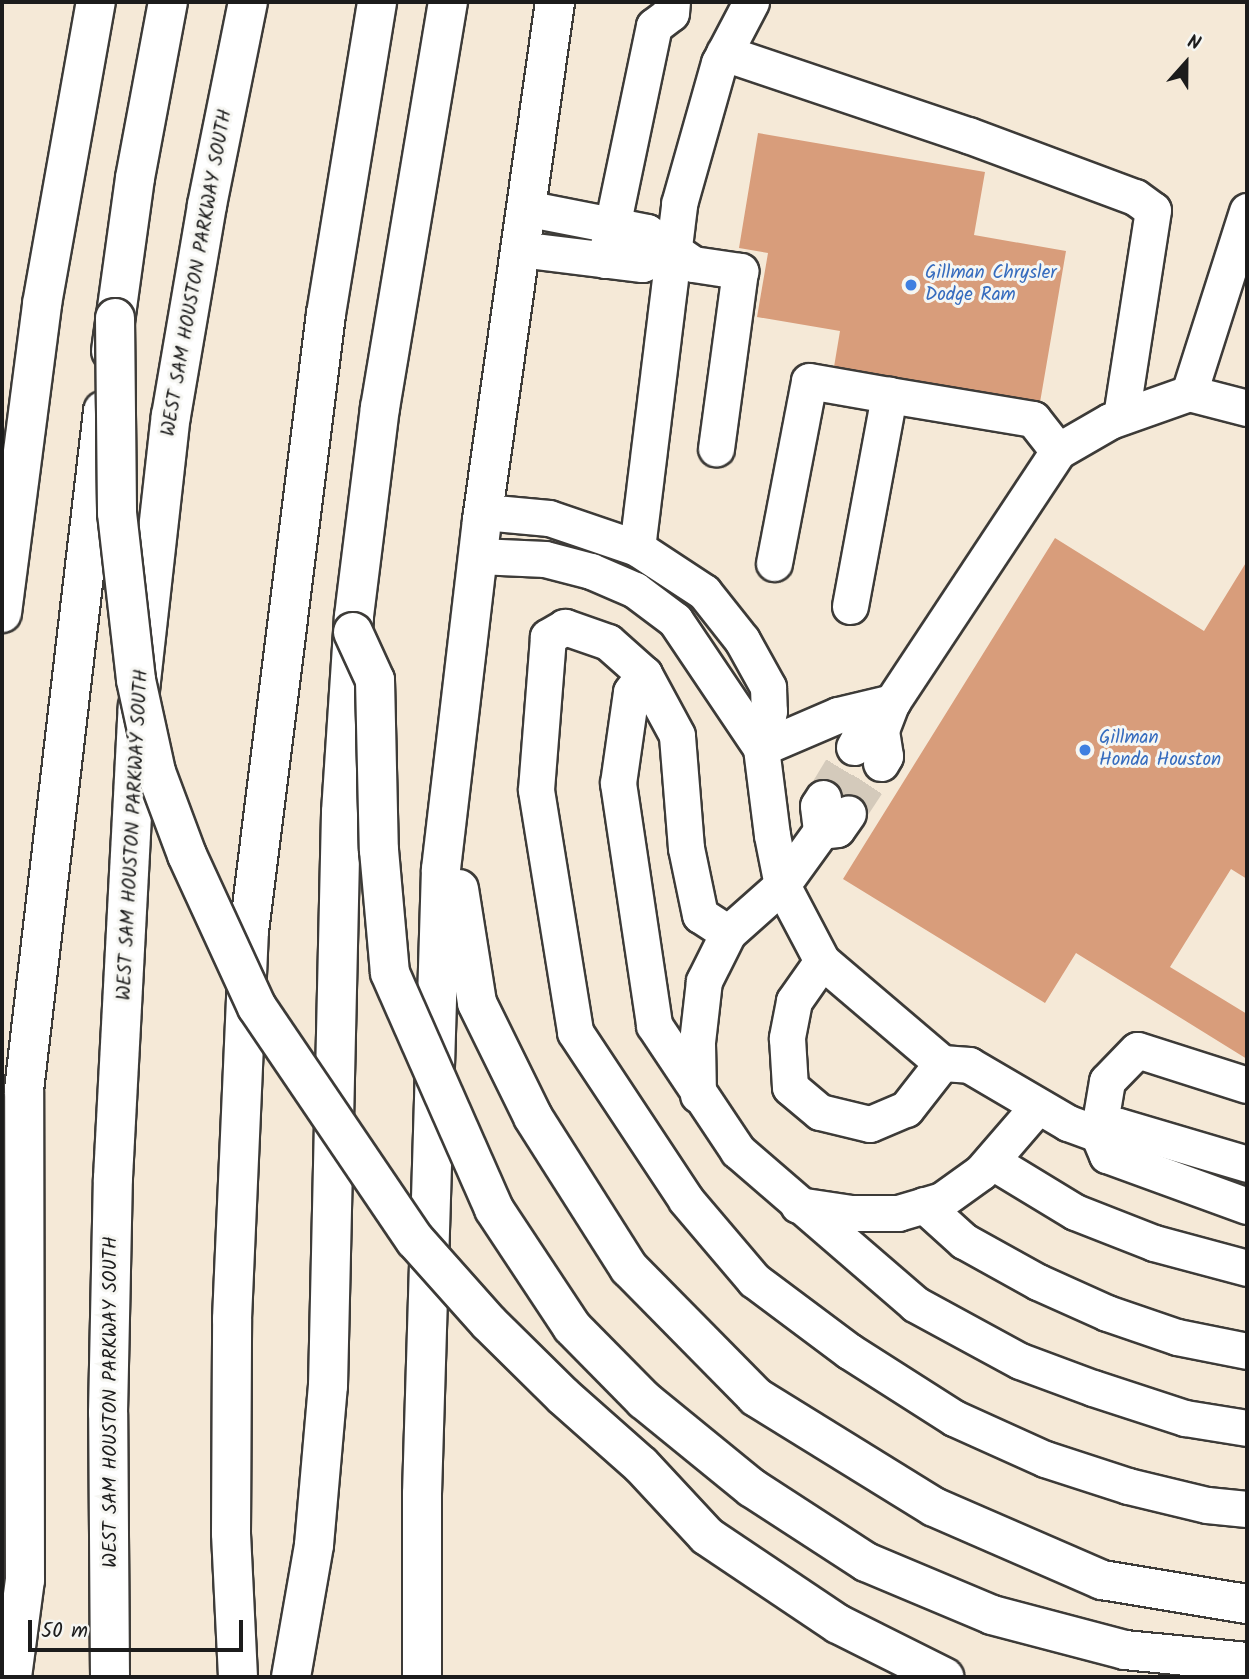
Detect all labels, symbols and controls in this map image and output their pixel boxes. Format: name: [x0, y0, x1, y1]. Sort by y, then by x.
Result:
text: N: [1183, 27, 1205, 60]
north arrow: [1151, 28, 1221, 98]
street label: WEST SAM HOUSTON PARKWAY SOUTH: [158, 108, 238, 438]
place label: Gillman Chrysler Dodge Ram: [925, 263, 1057, 307]
marker: Gillman Chrysler Dodge Ram: [903, 277, 919, 293]
street label: WEST SAM HOUSTON PARKWAY SOUTH: [114, 669, 154, 1001]
place label: Gillman Honda Houston: [1099, 728, 1221, 772]
marker: Gillman Honda Houston: [1077, 742, 1093, 758]
street label: WEST SAM HOUSTON PARKWAY SOUTH: [101, 1236, 123, 1568]
scale bar: [32, 1606, 247, 1650]
text: 50 m: [41, 1615, 88, 1648]

